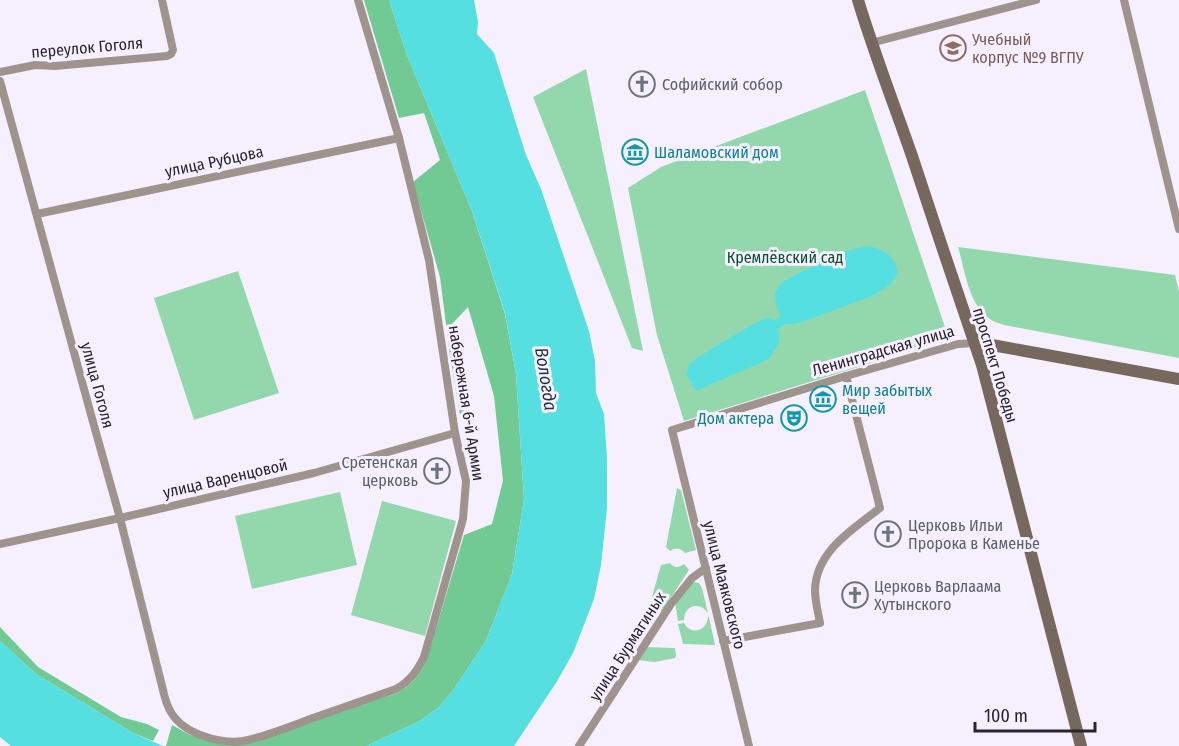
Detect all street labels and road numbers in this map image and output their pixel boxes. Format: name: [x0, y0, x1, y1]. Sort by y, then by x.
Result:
street label: переулок Гоголя: [30, 33, 144, 62]
street label: улица Рубцова: [163, 142, 265, 181]
street label: проспект Победы: [969, 305, 1022, 425]
street label: Ленинградская улица: [810, 321, 957, 380]
street label: набережная 6-й Армии: [445, 324, 488, 482]
street label: улица Гоголя: [77, 340, 118, 430]
street label: улица Варенцовой: [161, 455, 289, 502]
street label: улица Маяковского: [699, 519, 750, 651]
street label: улица Бурмагиных: [585, 588, 670, 704]

